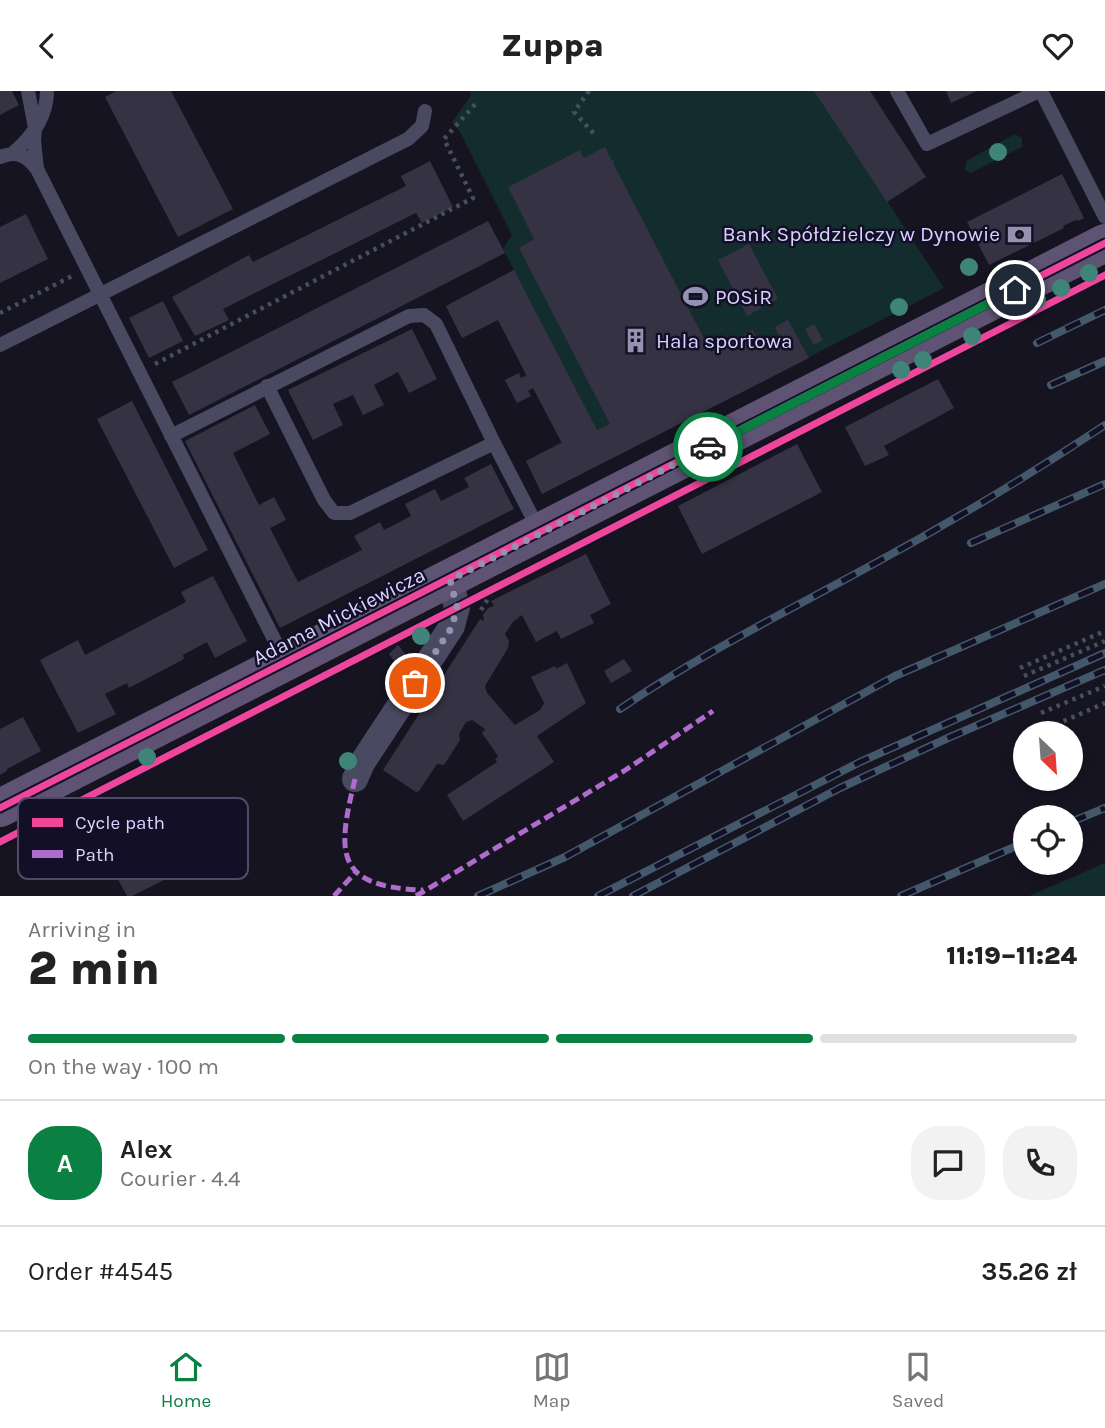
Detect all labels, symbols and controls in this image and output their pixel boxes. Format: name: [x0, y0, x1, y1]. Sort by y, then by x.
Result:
icon: back: [28, 27, 66, 65]
text: Zuppa: [501, 27, 604, 64]
icon: heart: [1039, 27, 1077, 65]
bank icon: Bank Spółdzielczy w Dynowie: [1006, 220, 1034, 248]
place label: Bank Spółdzielczy w Dynowie: [722, 222, 1000, 246]
pin: [985, 260, 1045, 320]
icon: home: [996, 271, 1034, 309]
sports icon: POSiR: [681, 283, 709, 311]
place label: POSiR: [715, 285, 772, 309]
building icon: Hala sportowa: [622, 327, 650, 355]
place label: Hala sportowa: [656, 329, 793, 353]
courier: [673, 412, 743, 482]
icon: car: [689, 428, 727, 466]
street label: Adama Mickiewicza: [249, 562, 429, 670]
pin: [385, 653, 445, 713]
icon: bag: [396, 664, 434, 702]
north arrow: [1013, 721, 1083, 791]
map controls: [1013, 721, 1083, 875]
legend: [18, 798, 248, 879]
button: locate: [1013, 805, 1083, 875]
text: Cycle path: [75, 812, 165, 834]
text: Path: [75, 844, 115, 866]
text: Arriving in: [28, 916, 136, 943]
text: 11:19–11:24: [946, 940, 1077, 971]
text: 2 min: [28, 942, 160, 996]
text: On the way · 100 m: [28, 1053, 219, 1080]
button: chat: [911, 1126, 985, 1200]
button: phone: [1003, 1126, 1077, 1200]
text: Alex: [120, 1134, 172, 1165]
text: A: [57, 1148, 73, 1179]
text: Courier · 4.4: [120, 1165, 241, 1192]
text: Order #4545: [28, 1256, 173, 1287]
text: 35.26 zł: [981, 1256, 1077, 1287]
tab: Home: [161, 1348, 211, 1412]
tab: Map: [533, 1348, 571, 1412]
tab: Saved: [892, 1348, 944, 1412]

